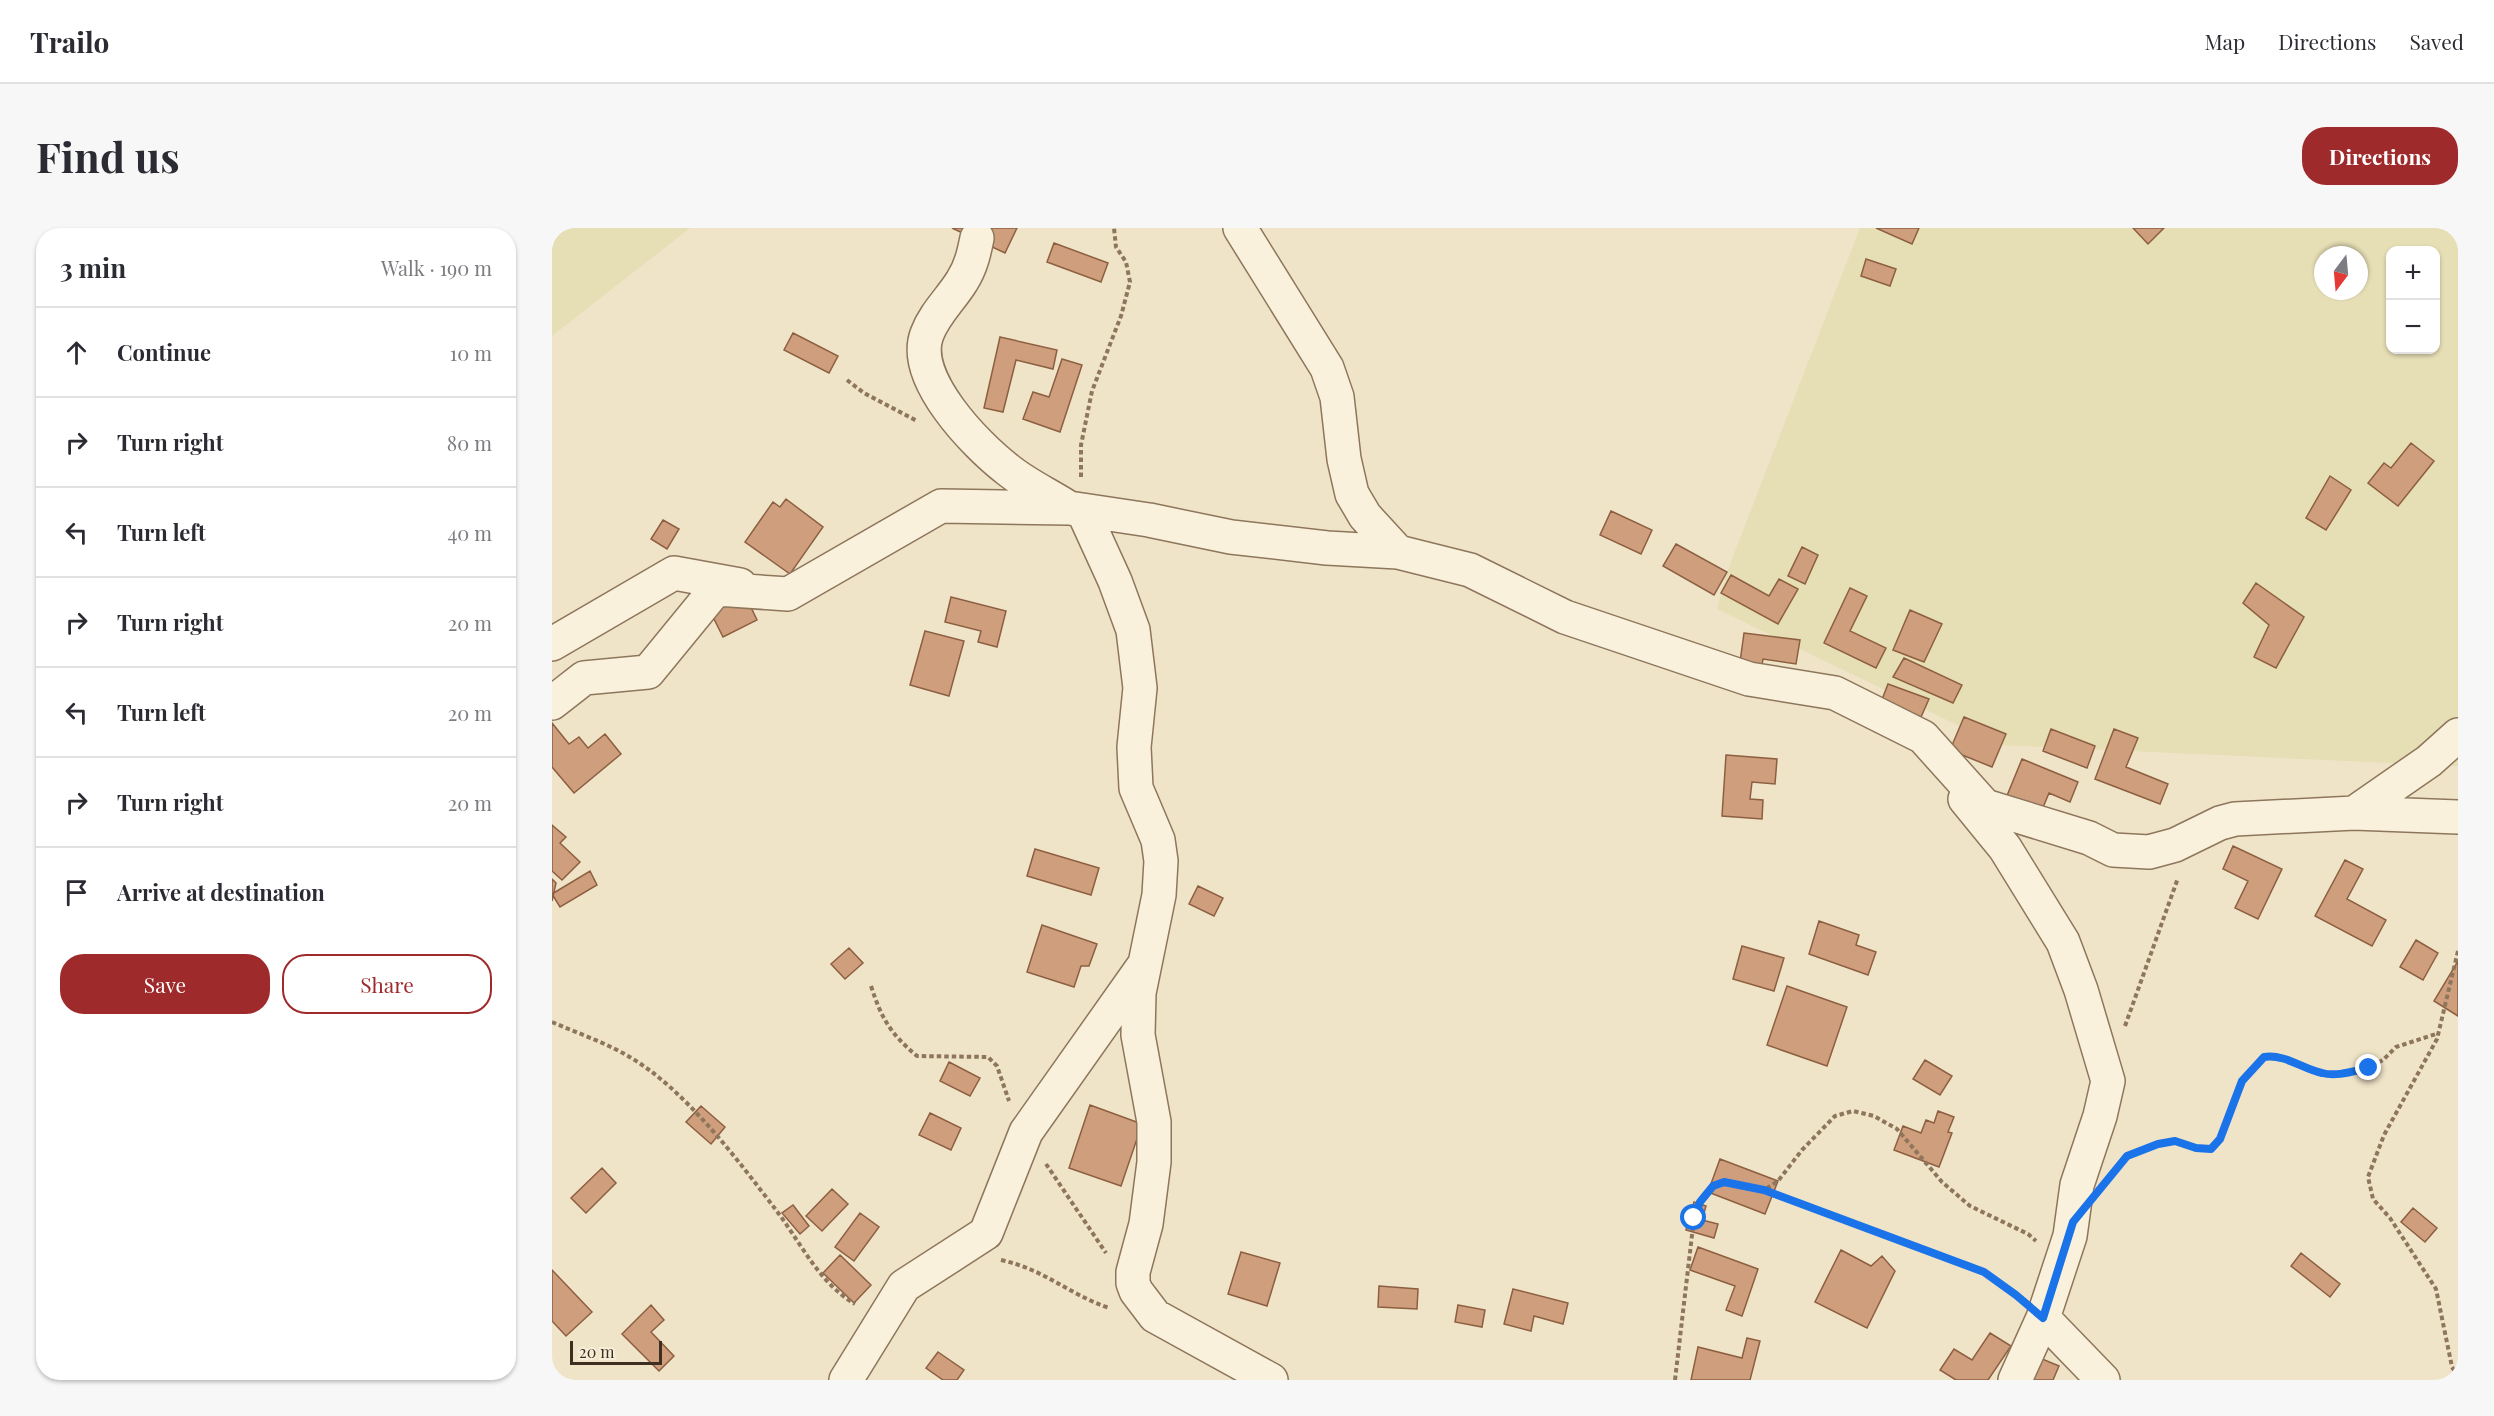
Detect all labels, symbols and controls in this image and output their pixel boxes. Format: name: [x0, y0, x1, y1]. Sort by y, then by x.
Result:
text: Trailo: [30, 23, 109, 60]
text: Map: [2204, 27, 2245, 55]
text: Directions: [2278, 27, 2376, 55]
text: Saved: [2409, 27, 2464, 55]
button: Directions: [2302, 127, 2458, 185]
text: Find us: [36, 128, 180, 184]
north arrow: [2314, 246, 2368, 300]
map controls: [2386, 246, 2440, 354]
button: +: [2386, 246, 2440, 300]
text: 3 min: [60, 250, 126, 285]
text: Walk · 190 m: [381, 254, 492, 281]
button: −: [2386, 300, 2440, 354]
icon: ahead: [60, 336, 93, 369]
text: Continue: [117, 337, 211, 367]
text: 10 m: [450, 339, 492, 366]
icon: right: [60, 426, 93, 459]
text: Turn right: [117, 427, 223, 457]
text: 80 m: [447, 429, 492, 456]
icon: left: [60, 516, 93, 549]
text: Turn left: [117, 517, 206, 547]
text: 40 m: [447, 519, 492, 546]
icon: right: [60, 606, 93, 639]
text: Turn right: [117, 607, 223, 637]
text: 20 m: [448, 609, 492, 636]
icon: left: [60, 696, 93, 729]
text: Turn left: [117, 697, 206, 727]
text: 20 m: [448, 699, 492, 726]
icon: right: [60, 786, 93, 819]
text: Turn right: [117, 787, 223, 817]
text: 20 m: [448, 789, 492, 816]
icon: arrive: [60, 876, 93, 909]
text: Arrive at destination: [117, 877, 325, 907]
button: Save: [60, 954, 270, 1014]
button: Share: [282, 954, 492, 1014]
route end: [2355, 1054, 2381, 1080]
route start: [1680, 1204, 1706, 1230]
scale bar: [570, 1338, 662, 1366]
text: 20 m: [579, 1341, 614, 1362]

